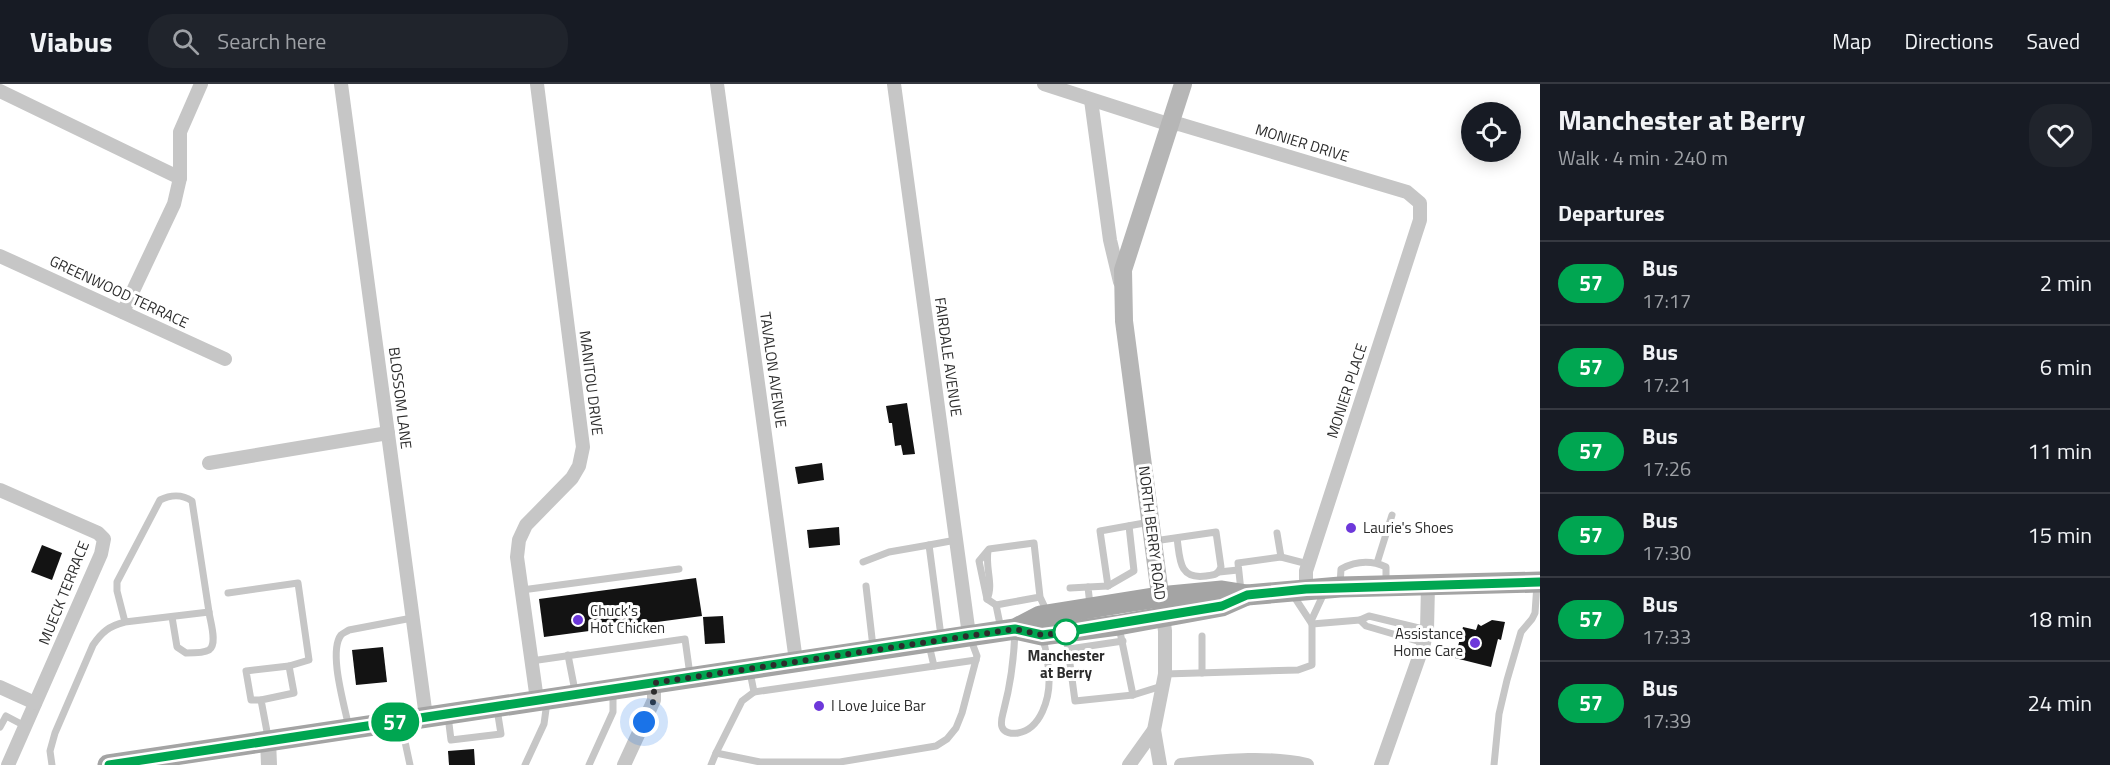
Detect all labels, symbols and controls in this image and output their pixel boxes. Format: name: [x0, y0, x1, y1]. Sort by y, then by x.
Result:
search box: [148, 14, 568, 68]
text: Viabus: [30, 20, 112, 63]
text: Search here: [217, 24, 326, 58]
icon: search: [169, 25, 202, 58]
text: Map: [1832, 25, 1872, 57]
text: Directions: [1905, 25, 1994, 57]
text: Saved: [2027, 25, 2080, 57]
text: Manchester at Berry: [1558, 98, 1805, 141]
map controls: [1461, 102, 1521, 162]
button: locate: [1461, 102, 1521, 162]
button: heart: [2029, 104, 2092, 167]
street label: MONIER DRIVE: [1253, 117, 1352, 168]
text: Walk · 4 min · 240 m: [1558, 142, 1728, 173]
text: Departures: [1558, 196, 1665, 230]
street label: GREENWOOD TERRACE: [46, 249, 193, 334]
text: Bus: [1642, 251, 1678, 285]
text: 2 min: [2040, 266, 2092, 300]
text: 57: [1579, 267, 1603, 299]
text: 17:17: [1642, 285, 1691, 316]
street label: FAIRDALE AVENUE: [929, 296, 968, 418]
street label: TAVALON AVENUE: [754, 310, 793, 429]
street label: MANITOU DRIVE: [574, 329, 609, 437]
text: Bus: [1642, 335, 1678, 369]
street label: MONIER PLACE: [1320, 340, 1373, 441]
street label: BLOSSOM LANE: [383, 346, 418, 450]
text: 6 min: [2040, 350, 2092, 384]
text: 57: [1579, 351, 1603, 383]
text: 17:21: [1642, 369, 1691, 400]
text: Bus: [1642, 419, 1678, 453]
text: 11 min: [2027, 434, 2092, 468]
text: 57: [1579, 435, 1603, 467]
text: 17:26: [1642, 453, 1691, 484]
street label: NORTH BERRY ROAD: [1133, 464, 1172, 601]
text: Bus: [1642, 503, 1678, 537]
place label: Laurie's Shoes: [1363, 516, 1454, 539]
text: 15 min: [2027, 518, 2092, 552]
text: 57: [1579, 519, 1603, 551]
marker: Laurie's Shoes: [1344, 521, 1358, 535]
street label: MUECK TERRACE: [32, 537, 95, 648]
text: 17:30: [1642, 537, 1691, 568]
text: Bus: [1642, 587, 1678, 621]
place label: Chuck's Hot Chicken: [590, 599, 665, 639]
text: 18 min: [2027, 602, 2092, 636]
text: 57: [1579, 603, 1603, 635]
marker: Chuck's Hot Chicken: [571, 613, 585, 627]
marker: Manchester at Berry: [1053, 619, 1079, 645]
text: 17:33: [1642, 621, 1691, 652]
place label: Assistance Home Care: [1393, 622, 1463, 662]
marker: Assistance Home Care: [1468, 636, 1482, 650]
place label: Manchester at Berry: [1027, 644, 1105, 684]
text: Bus: [1642, 671, 1678, 705]
text: 24 min: [2027, 686, 2092, 720]
text: 57: [1579, 687, 1603, 719]
place label: I Love Juice Bar: [831, 694, 926, 717]
marker: I Love Juice Bar: [812, 699, 826, 713]
line badge: 57: [368, 702, 422, 742]
text: 17:39: [1642, 705, 1691, 736]
text: 57: [383, 706, 407, 738]
your location: [629, 707, 659, 737]

